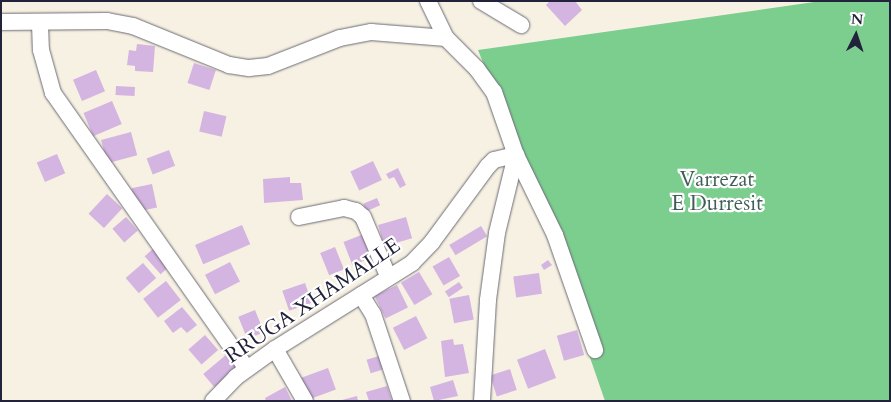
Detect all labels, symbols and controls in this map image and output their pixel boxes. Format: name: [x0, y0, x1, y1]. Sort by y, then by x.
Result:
north arrow: [831, 10, 881, 60]
text: N: [850, 10, 864, 29]
park label: Varrezat E Durresit: [671, 167, 763, 217]
street label: RRUGA XHAMALLE: [221, 233, 405, 369]

